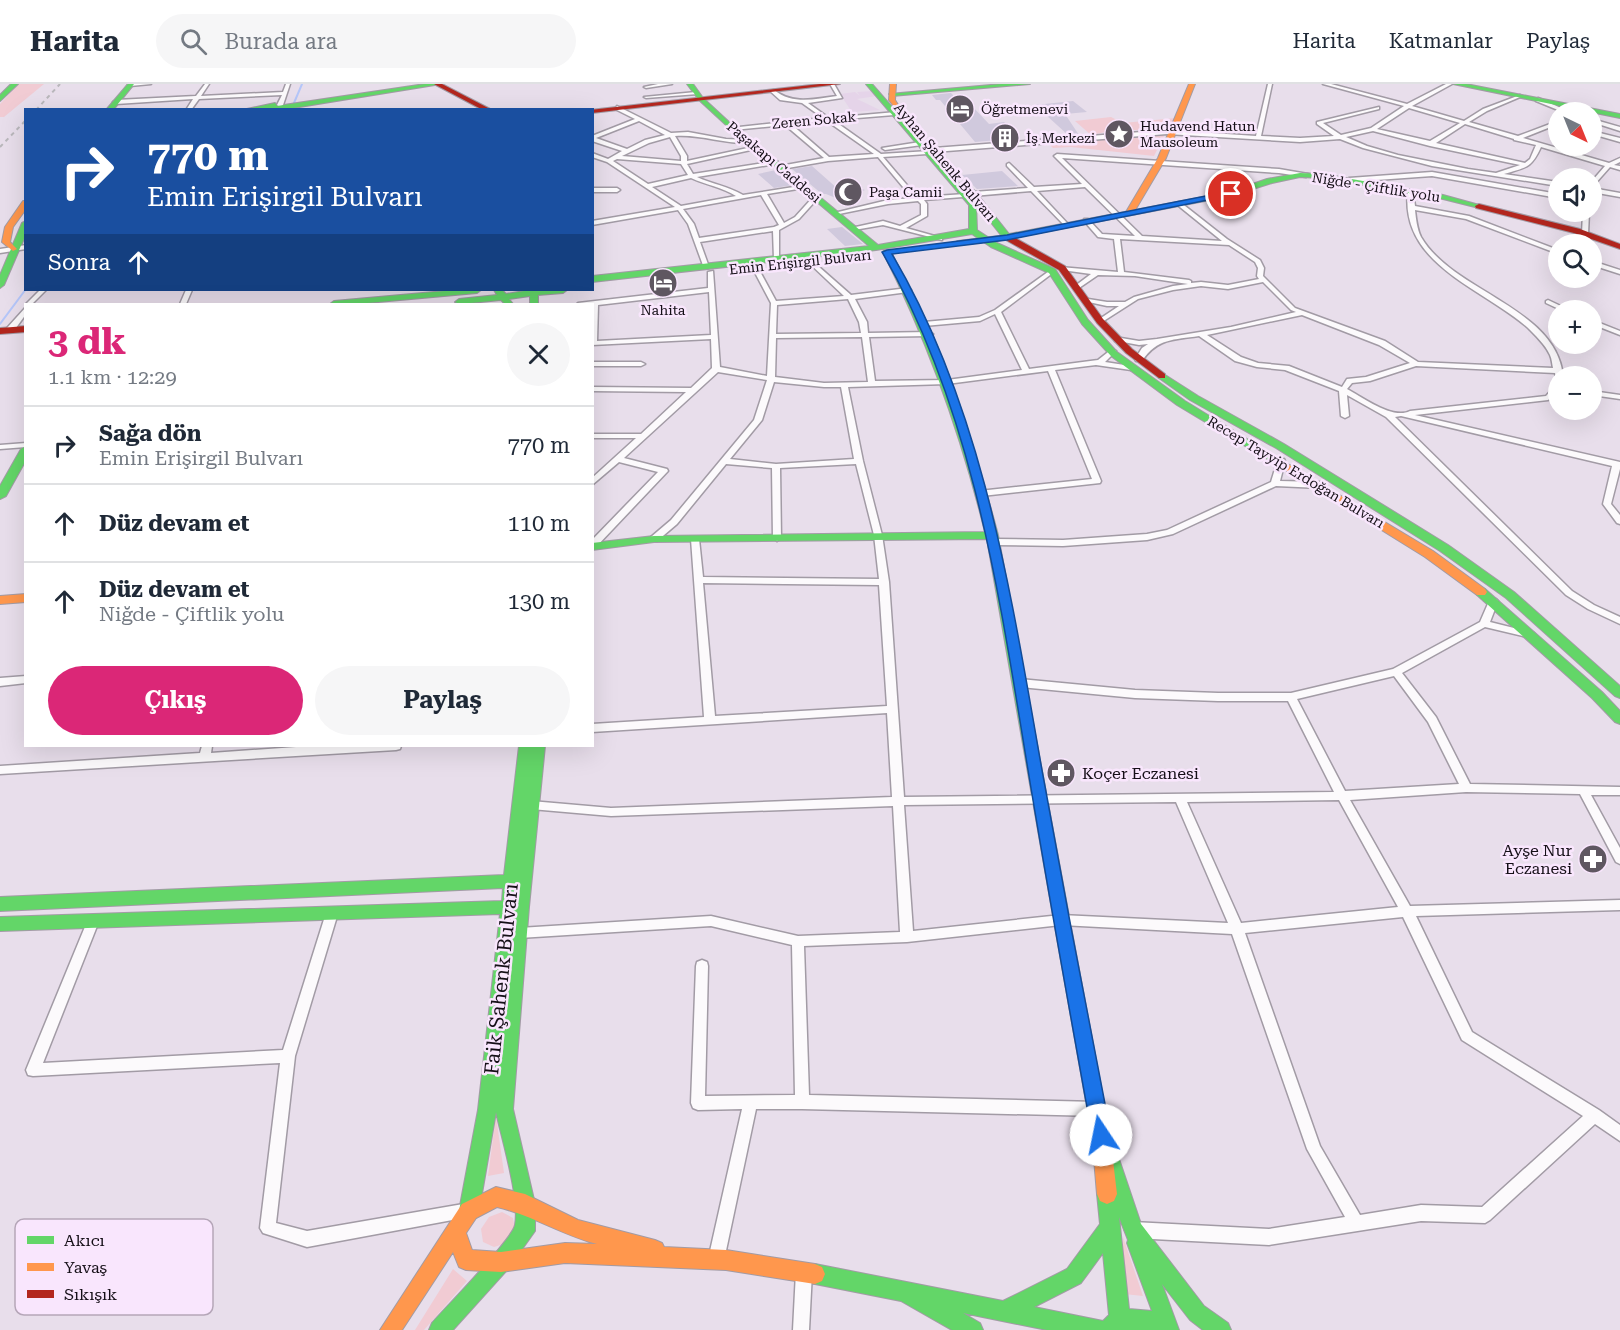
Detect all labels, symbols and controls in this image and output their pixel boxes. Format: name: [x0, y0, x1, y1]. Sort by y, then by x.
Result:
search box: [156, 14, 576, 68]
text: Harita: [30, 25, 120, 58]
icon: search: [177, 25, 210, 58]
text: Burada ara: [225, 29, 338, 54]
text: Harita: [1293, 29, 1356, 53]
text: Katmanlar: [1389, 29, 1493, 53]
text: Paylaş: [1526, 29, 1590, 53]
hotel icon: Öğretmenevi: [944, 93, 976, 125]
street label: Ayhan Şahenk Bulvarı: [891, 100, 999, 225]
place label: Öğretmenevi: [981, 101, 1069, 117]
north arrow: [1548, 102, 1602, 156]
map controls: [1548, 102, 1602, 420]
street label: Zeren Sokak: [771, 108, 857, 132]
street label: Paşakapı Caddesi: [724, 118, 825, 206]
place icon: Hudavend Hatun Mausoleum: [1103, 118, 1135, 150]
place label: Hudavend Hatun Mausoleum: [1140, 118, 1256, 150]
building icon: İş Merkezi: [989, 122, 1021, 154]
place label: İş Merkezi: [1026, 130, 1096, 146]
text: 770 m: [147, 131, 269, 180]
icon: right: [48, 132, 126, 210]
pin: [1205, 168, 1256, 219]
button: sound: [1548, 168, 1602, 222]
street label: Niğde - Çiftlik yolu: [1311, 169, 1442, 205]
mosque icon: Paşa Camii: [832, 176, 864, 208]
icon: arrive: [1214, 177, 1247, 210]
text: Emin Erişirgil Bulvarı: [147, 181, 423, 213]
place label: Paşa Camii: [869, 184, 943, 200]
button: search: [1548, 234, 1602, 288]
icon: ahead: [122, 246, 155, 279]
street label: Emin Erişirgil Bulvarı: [728, 247, 872, 277]
text: Sonra: [48, 250, 110, 275]
hotel icon: Nahita: [647, 267, 679, 299]
button: +: [1548, 300, 1602, 354]
place label: Nahita: [641, 302, 686, 318]
text: 3 dk: [48, 321, 126, 363]
button: close: [507, 323, 570, 386]
text: 1.1 km · 12:29: [48, 365, 177, 389]
button: −: [1548, 366, 1602, 420]
street label: Recep Tayyip Erdoğan Bulvarı: [1205, 413, 1388, 531]
text: Sağa dön: [99, 421, 201, 446]
icon: right: [48, 429, 81, 462]
text: 770 m: [507, 433, 570, 458]
text: Emin Erişirgil Bulvarı: [99, 446, 303, 470]
icon: ahead: [48, 507, 81, 540]
text: Düz devam et: [99, 511, 250, 536]
text: 110 m: [507, 511, 570, 536]
text: Düz devam et: [99, 577, 250, 602]
icon: ahead: [48, 585, 81, 618]
text: 130 m: [507, 589, 570, 614]
text: Niğde - Çiftlik yolu: [99, 602, 284, 626]
button: Çıkış: [48, 666, 303, 735]
button: Paylaş: [315, 666, 570, 735]
pharmacy icon: Koçer Eczanesi: [1045, 757, 1077, 789]
place label: Koçer Eczanesi: [1082, 764, 1199, 783]
place label: Ayşe Nur Eczanesi: [1502, 841, 1572, 878]
pharmacy icon: Ayşe Nur Eczanesi: [1577, 843, 1609, 875]
street label: Faik Şahenk Bulvarı: [479, 882, 523, 1076]
position arrow: [1069, 1103, 1133, 1167]
legend: [15, 1219, 213, 1315]
text: Akıcı: [64, 1231, 105, 1250]
text: Yavaş: [64, 1258, 108, 1277]
text: Sıkışık: [64, 1285, 117, 1304]

